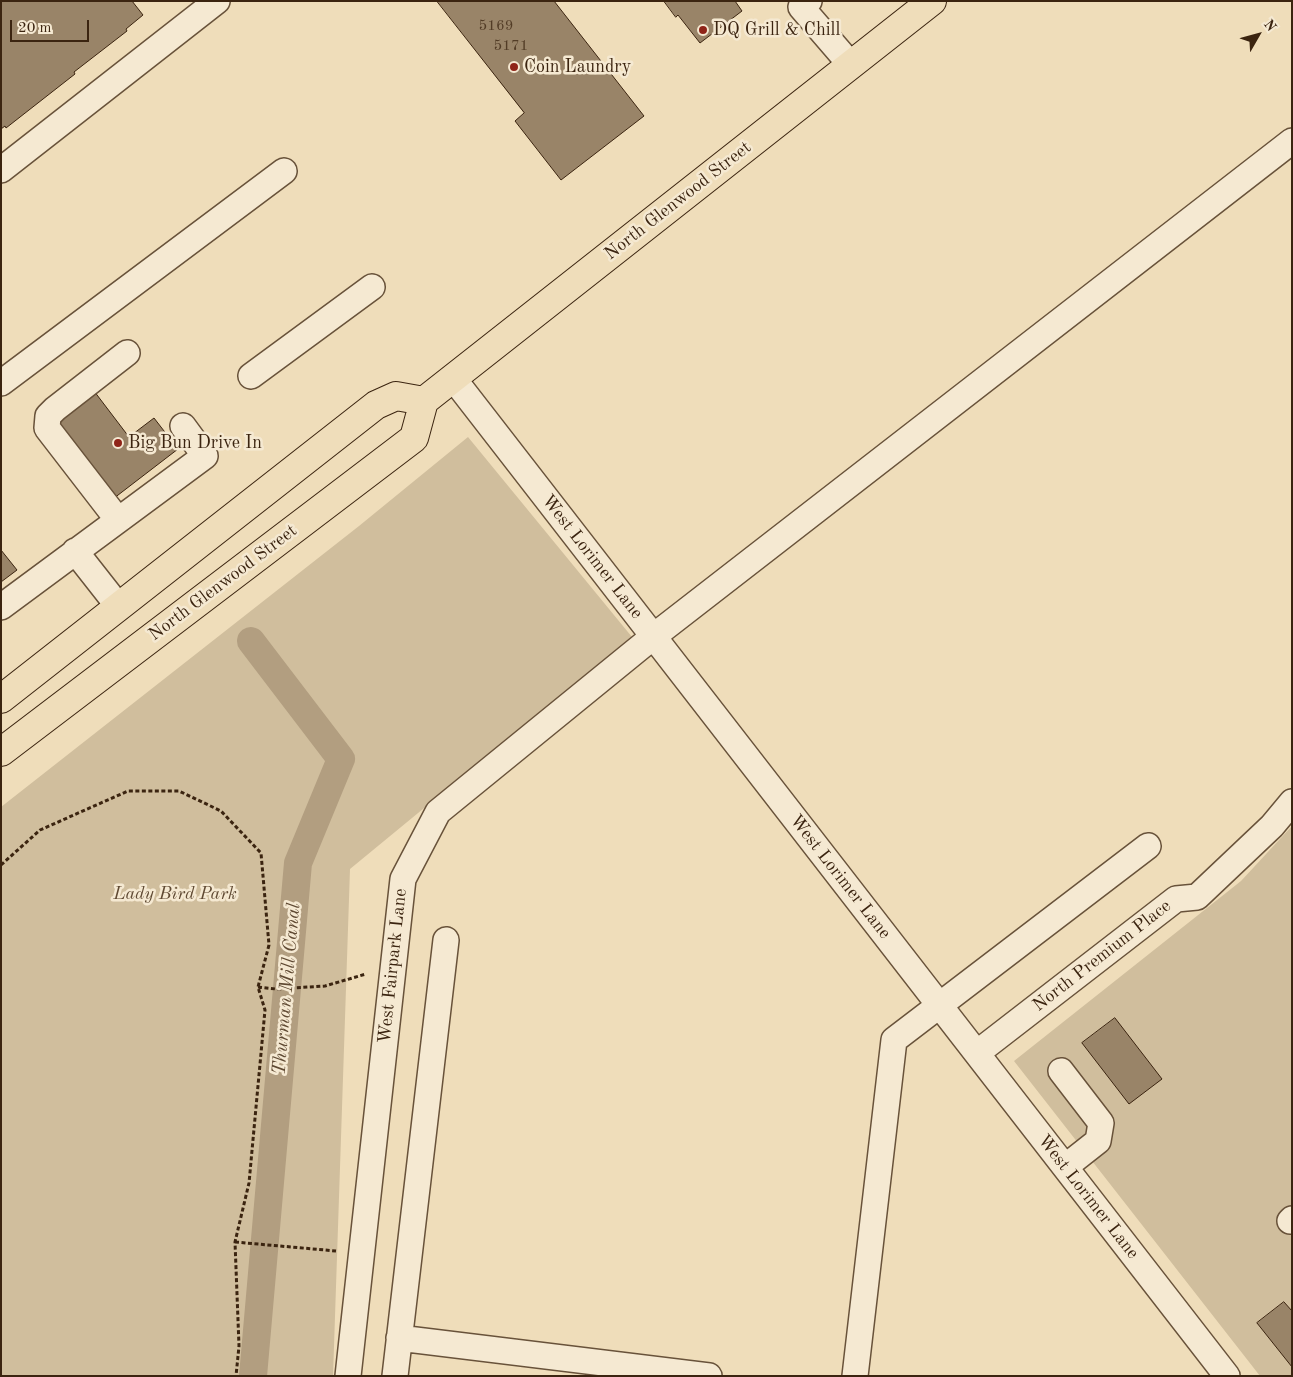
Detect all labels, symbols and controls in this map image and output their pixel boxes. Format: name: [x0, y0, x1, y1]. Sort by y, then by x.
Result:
scale bar: [12, 10, 91, 42]
north arrow: [1233, 10, 1283, 60]
house number: 5169: [479, 17, 513, 35]
text: N: [1261, 17, 1279, 34]
place label: DQ Grill & Chill: [713, 19, 840, 41]
text: 20 m: [18, 21, 52, 36]
marker: DQ Grill & Chill: [697, 24, 709, 36]
house number: 5171: [494, 37, 528, 55]
place label: Coin Laundry: [524, 56, 631, 78]
marker: Coin Laundry: [508, 61, 520, 73]
street label: North Glenwood Street: [600, 137, 756, 265]
place label: Big Bun Drive In: [128, 432, 262, 454]
marker: Big Bun Drive In: [112, 437, 124, 449]
street label: West Lorimer Lane: [537, 490, 647, 624]
street label: North Glenwood Street: [145, 520, 301, 646]
street label: West Lorimer Lane: [785, 810, 895, 944]
park label: Lady Bird Park: [113, 883, 237, 905]
street label: West Fairpark Lane: [374, 887, 412, 1045]
street label: North Premium Place: [1029, 895, 1175, 1017]
water label: Thurman Mill Canal: [268, 902, 306, 1076]
street label: West Lorimer Lane: [1033, 1130, 1143, 1264]

